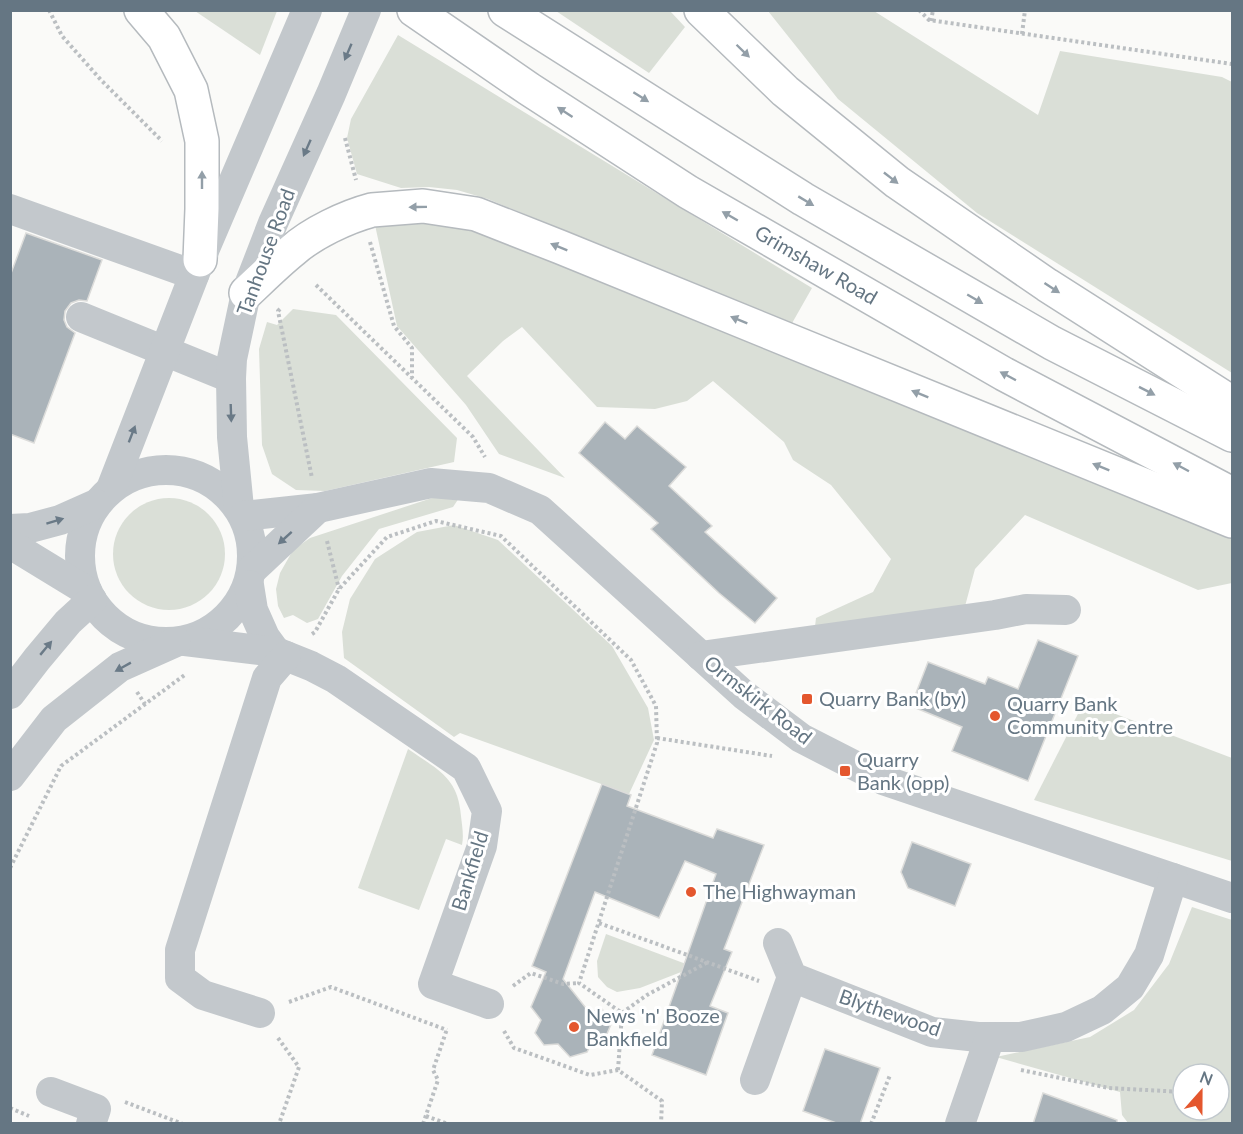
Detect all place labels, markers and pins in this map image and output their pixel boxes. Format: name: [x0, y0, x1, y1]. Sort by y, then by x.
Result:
place label: Quarry Bank (by): [819, 686, 966, 710]
place label: Quarry Bank Community Centre: [1007, 691, 1173, 738]
marker: Quarry Bank (by): [800, 692, 814, 706]
marker: Quarry Bank Community Centre: [988, 709, 1002, 723]
place label: Quarry Bank (opp): [857, 747, 949, 794]
marker: Quarry Bank (opp): [838, 764, 852, 778]
place label: The Highwayman: [703, 879, 856, 903]
marker: The Highwayman: [684, 885, 698, 899]
place label: News 'n' Booze Bankfield: [586, 1003, 720, 1050]
marker: News 'n' Booze Bankfield: [567, 1020, 581, 1034]

